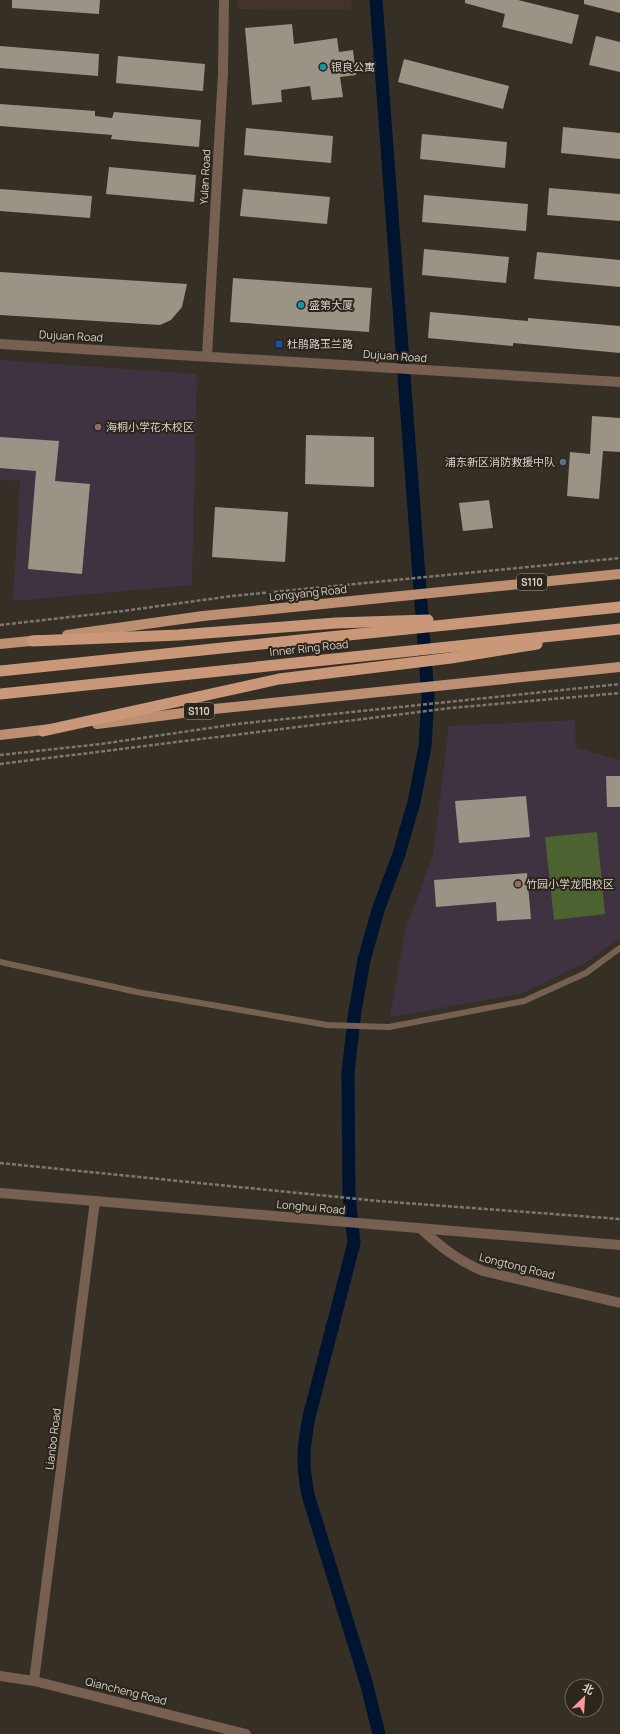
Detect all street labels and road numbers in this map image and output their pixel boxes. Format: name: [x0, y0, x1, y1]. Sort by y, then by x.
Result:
street label: Yulan Road: [196, 149, 213, 205]
street label: Dujuan Road: [39, 326, 103, 345]
street label: Dujuan Road: [363, 346, 428, 365]
road number: S110: [517, 574, 547, 590]
street label: Longyang Road: [268, 581, 348, 604]
street label: Inner Ring Road: [269, 636, 349, 659]
road number: S110: [184, 703, 214, 719]
street label: Longhui Road: [276, 1196, 346, 1217]
street label: Longtong Road: [478, 1249, 556, 1282]
street label: Lianbo Road: [41, 1407, 64, 1471]
street label: Qiancheng Road: [84, 1673, 168, 1708]

